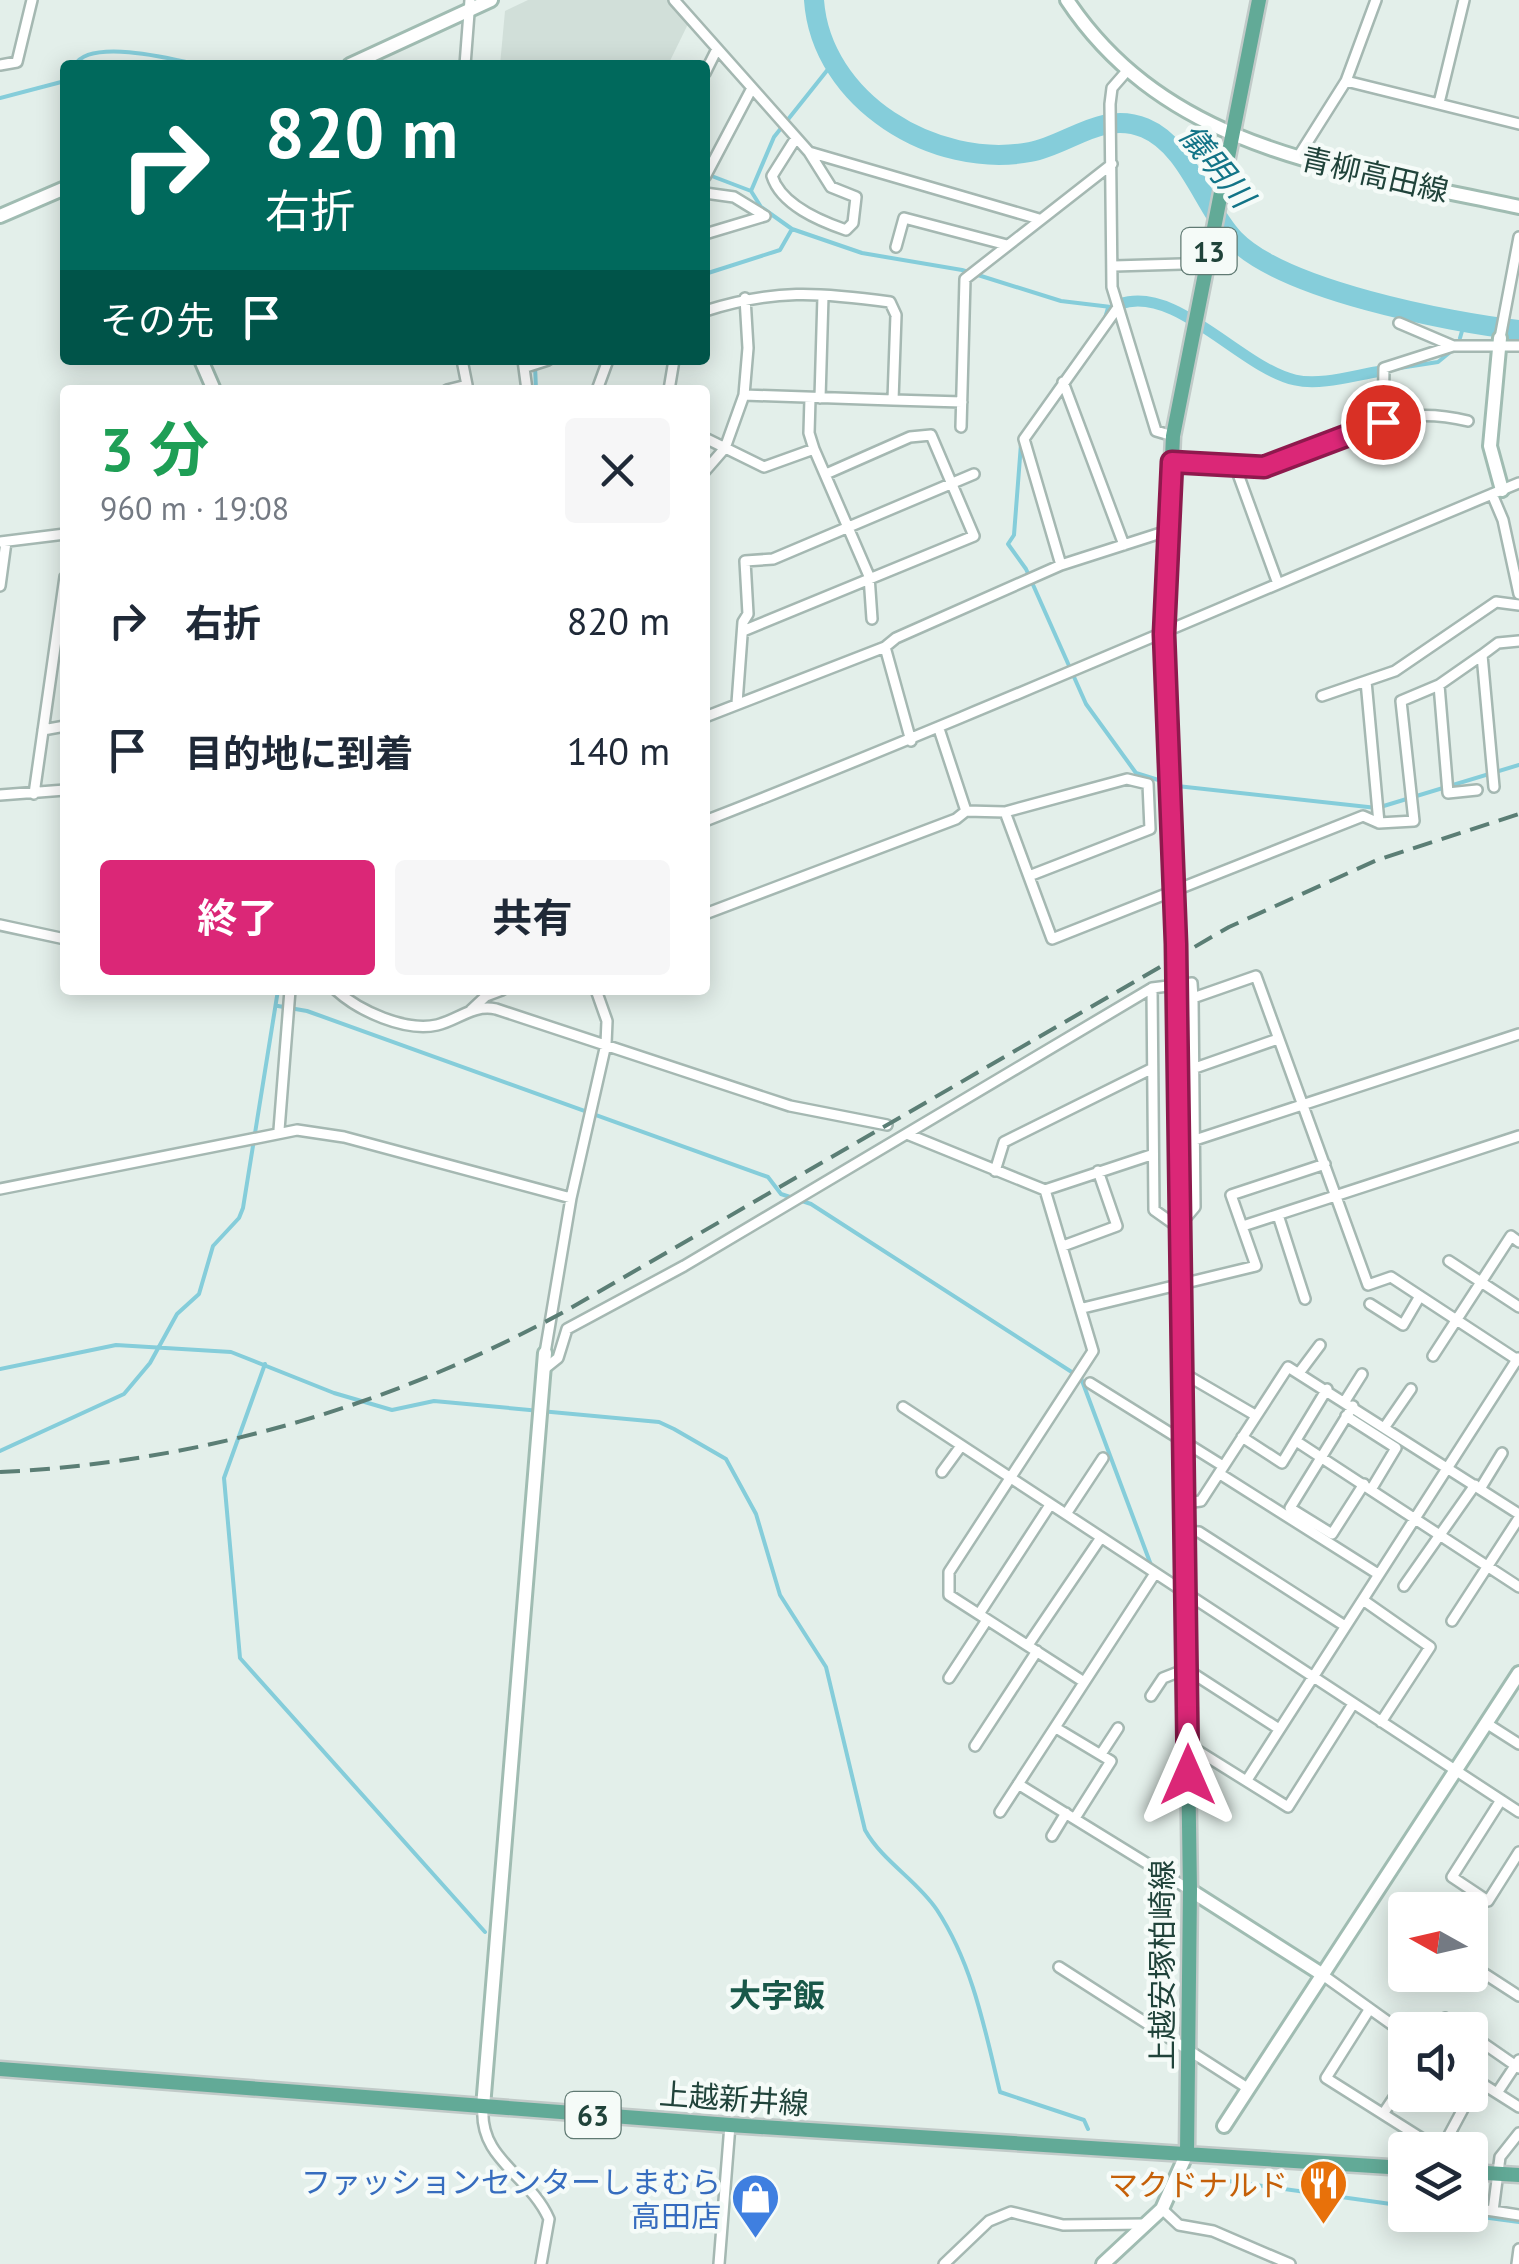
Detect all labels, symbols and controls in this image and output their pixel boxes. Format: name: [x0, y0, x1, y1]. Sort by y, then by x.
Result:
text: 820 m: [265, 87, 458, 177]
icon: right: [100, 100, 230, 230]
water label: 儀明川: [1170, 114, 1265, 218]
street label: 青柳高田線: [1298, 138, 1452, 210]
text: 右折: [265, 181, 355, 239]
road number: 13: [1182, 228, 1236, 274]
icon: arrive: [234, 290, 289, 345]
text: その先: [100, 295, 214, 344]
pin: [1341, 380, 1426, 465]
icon: arrive: [1356, 395, 1411, 450]
text: 3 分: [100, 410, 209, 488]
button: close: [565, 418, 670, 523]
text: 960 m · 19:08: [100, 487, 289, 529]
icon: right: [100, 593, 155, 648]
text: 820 m: [567, 596, 670, 645]
text: 右折: [185, 598, 261, 647]
icon: arrive: [100, 723, 155, 778]
text: 140 m: [567, 726, 670, 775]
text: 目的地に到着: [185, 728, 413, 777]
button: 終了: [100, 860, 375, 975]
button: 共有: [395, 860, 670, 975]
position arrow: [1136, 1723, 1240, 1827]
street label: 上越安塚柏崎線: [1142, 1860, 1181, 2070]
north arrow: [1388, 1892, 1488, 1992]
map controls: [1388, 1892, 1488, 2232]
district label: 大字飯: [729, 1974, 825, 2016]
button: sound: [1388, 2012, 1488, 2112]
street label: 上越新井線: [658, 2073, 810, 2123]
road number: 63: [566, 2092, 620, 2138]
button: layers: [1388, 2132, 1488, 2232]
restaurant icon: マクドナルド: [1297, 2158, 1349, 2226]
place label: ファッションセンターしまむら 高田店: [301, 2162, 721, 2235]
place label: マクドナルド: [1108, 2165, 1288, 2204]
shop icon: ファッションセンターしまむら 高田店: [730, 2172, 782, 2240]

